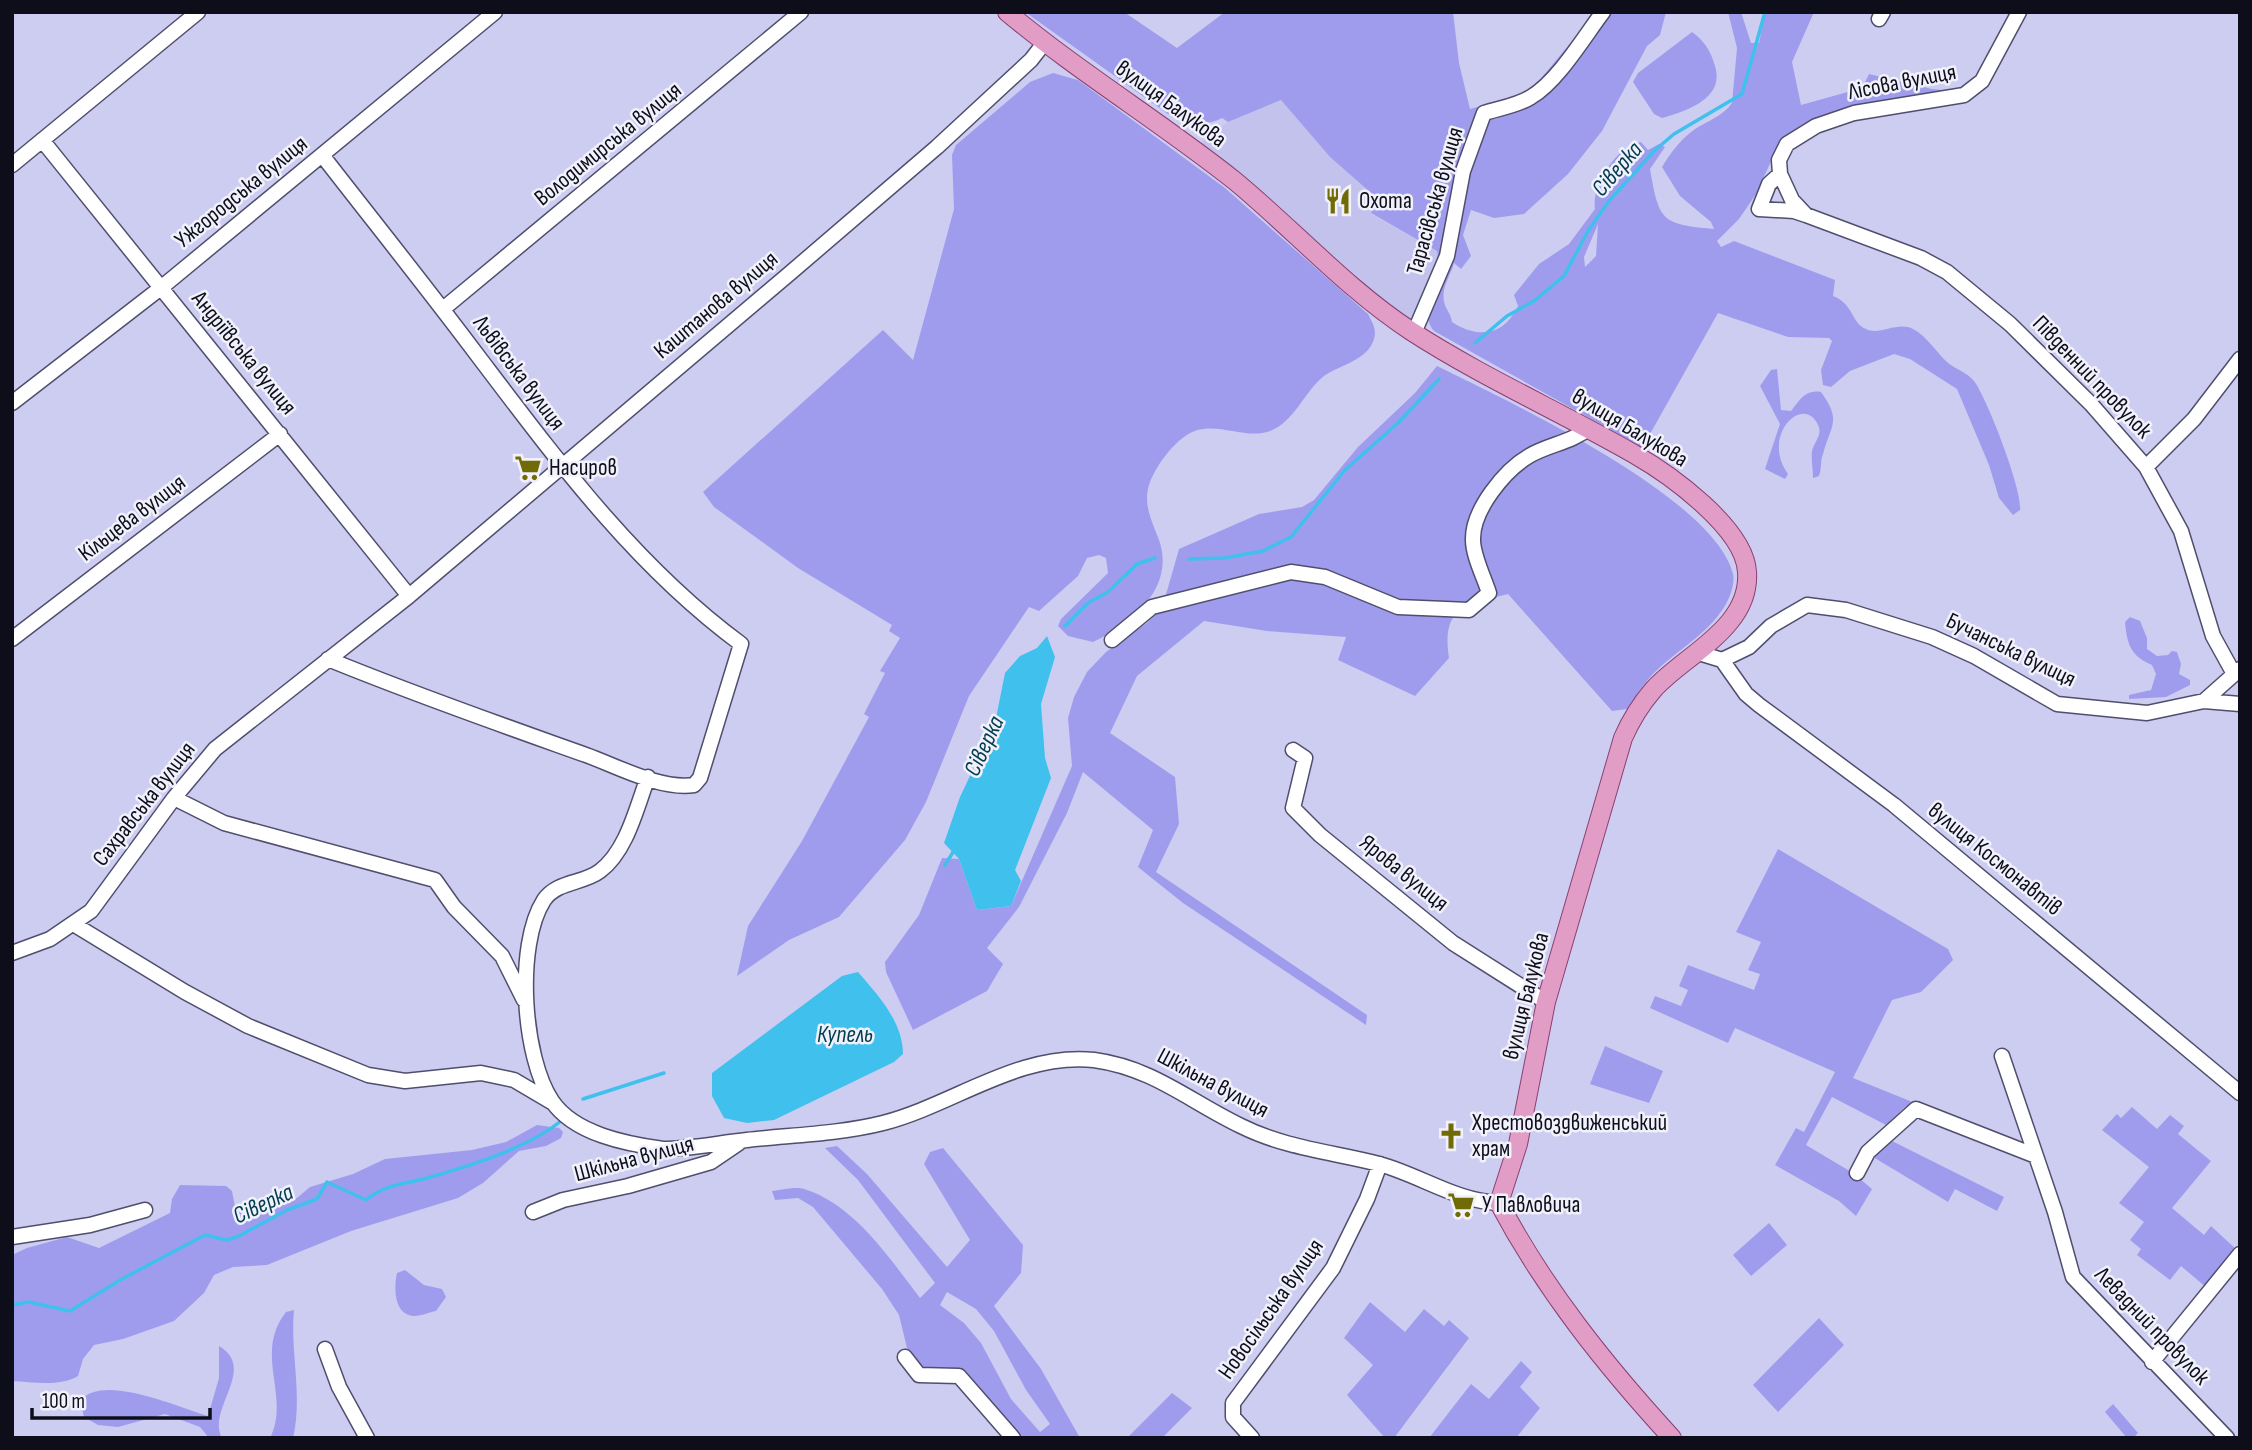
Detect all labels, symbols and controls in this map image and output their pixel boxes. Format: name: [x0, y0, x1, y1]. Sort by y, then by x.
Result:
street label: вулиця Балукова: [1110, 54, 1232, 154]
street label: Лісова вулиця: [1845, 58, 1958, 106]
street label: Володимирська вулиця: [529, 76, 687, 212]
street label: Тарасівська вулиця: [1401, 124, 1469, 278]
street label: Ужгородська вулиця: [169, 130, 313, 254]
water label: Сіверка: [1585, 136, 1649, 202]
restaurant icon: Охота: [1323, 186, 1353, 216]
place label: Охота: [1359, 187, 1412, 215]
street label: Каштанова вулиця: [648, 245, 784, 365]
street label: Андріївська вулиця: [185, 285, 302, 421]
street label: Львівська вулиця: [466, 309, 571, 436]
street label: Південний провулок: [2026, 310, 2158, 444]
street label: вулиця Балукова: [1567, 382, 1693, 474]
supermarket icon: Насиров: [513, 453, 543, 483]
place label: Насиров: [549, 454, 617, 482]
street label: Кільцева вулиця: [73, 469, 191, 567]
street label: Бучанська вулиця: [1942, 607, 2080, 693]
water label: Сіверка: [958, 711, 1011, 781]
street label: Сахравська вулиця: [87, 736, 201, 872]
street label: вулиця Космонавтів: [1922, 796, 2068, 922]
street label: Ярова вулиця: [1354, 829, 1454, 917]
street label: вулиця Балукова: [1497, 929, 1555, 1063]
water label: Купель: [817, 1020, 873, 1049]
street label: Шкільна вулиця: [1152, 1042, 1274, 1124]
place label: Хрестовоздвиженський храм: [1471, 1109, 1667, 1163]
church icon: Хрестовоздвиженський храм: [1436, 1121, 1466, 1151]
street label: Шкільна вулиця: [571, 1130, 697, 1188]
water label: Сіверка: [228, 1177, 298, 1230]
supermarket icon: У Павловича: [1446, 1190, 1476, 1220]
place label: У Павловича: [1482, 1191, 1580, 1219]
street label: Новосільська вулиця: [1212, 1234, 1330, 1384]
street label: Левадний провулок: [2088, 1260, 2216, 1391]
scale bar: [32, 1376, 210, 1420]
text: 100 m: [42, 1389, 85, 1414]

